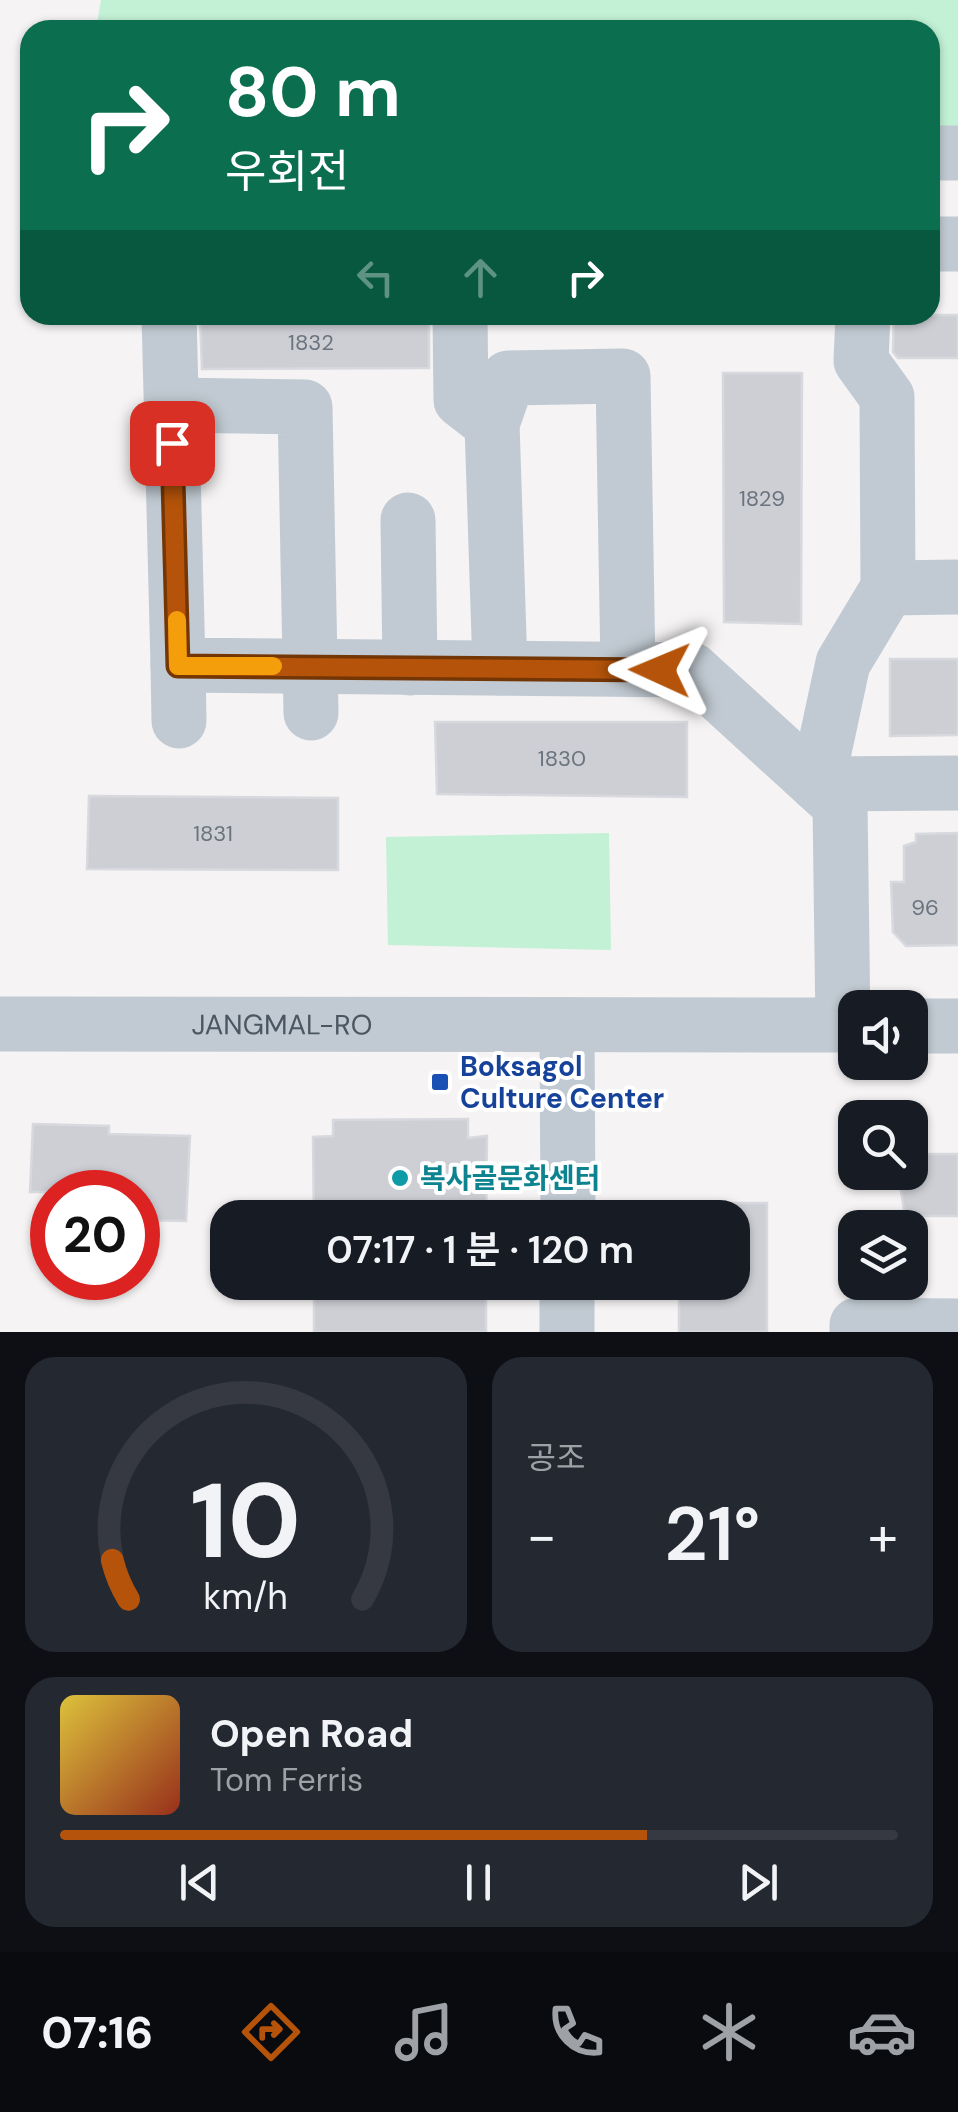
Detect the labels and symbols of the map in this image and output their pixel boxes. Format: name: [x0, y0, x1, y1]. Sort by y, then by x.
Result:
house number: 1832: [288, 328, 334, 357]
pin: [130, 401, 215, 486]
house number: 1829: [739, 484, 785, 513]
position arrow: [608, 618, 712, 722]
house number: 1830: [538, 744, 586, 773]
house number: 1831: [193, 819, 233, 848]
house number: 96: [911, 893, 939, 922]
street label: JANGMAL-RO: [192, 1006, 372, 1043]
place label: Boksagol Culture Center: [460, 1048, 664, 1117]
marker: Boksagol Culture Center: [429, 1071, 451, 1093]
place label: 복사골문화센터: [420, 1160, 600, 1197]
marker: 복사골문화센터: [389, 1167, 411, 1189]
speed limit sign: 20: [30, 1170, 160, 1300]

